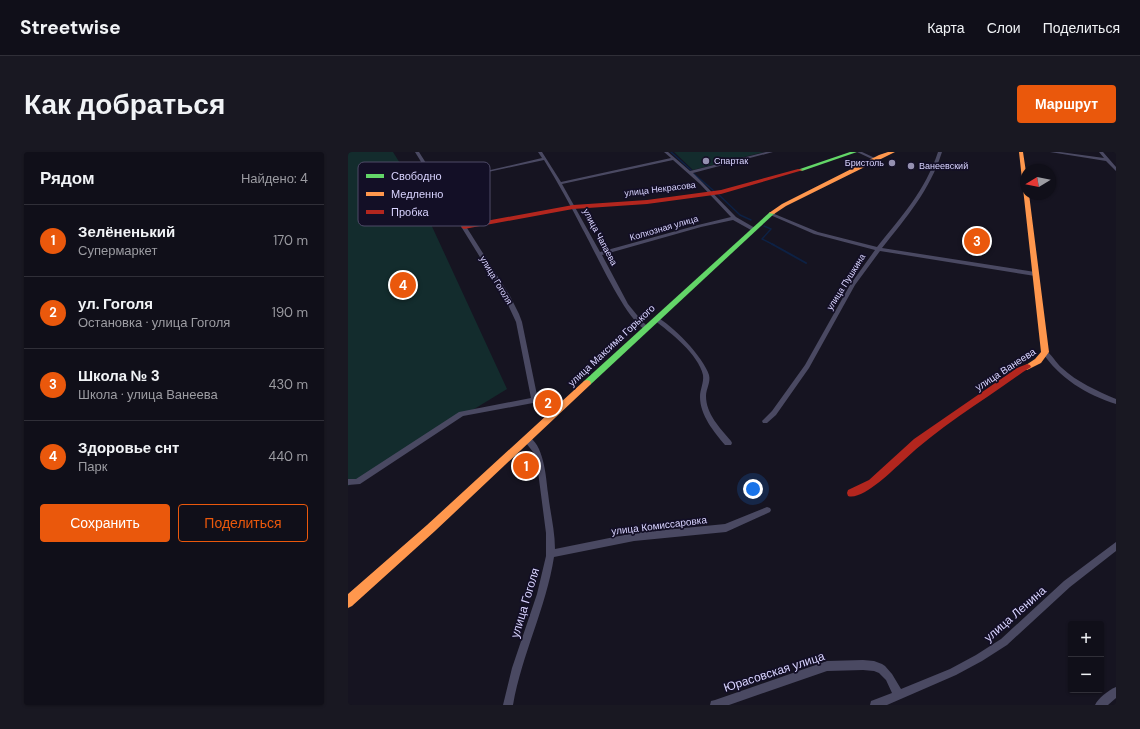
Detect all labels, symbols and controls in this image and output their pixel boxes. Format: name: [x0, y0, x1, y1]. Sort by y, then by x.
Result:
text: Streetwise: [20, 15, 121, 40]
text: Карта: [927, 19, 965, 37]
text: Слои: [987, 19, 1021, 37]
text: Поделиться: [1043, 19, 1120, 37]
button: Маршрут: [1017, 85, 1116, 123]
text: Как добраться: [24, 86, 225, 123]
place label: Спартак: [714, 155, 748, 167]
marker: Спартак: [701, 156, 711, 166]
place label: Бристоль: [845, 157, 884, 169]
marker: Бристоль: [887, 158, 897, 168]
place label: Ванеевский: [919, 160, 968, 172]
marker: Ванеевский: [906, 161, 916, 171]
legend: [358, 162, 490, 226]
north arrow: [1020, 164, 1056, 200]
text: Рядом: [40, 167, 95, 189]
text: Свободно: [391, 169, 442, 183]
text: Найдено: 4: [241, 170, 308, 187]
street label: улица Некрасова: [624, 179, 696, 199]
text: Медленно: [391, 187, 443, 201]
text: Пробка: [391, 205, 429, 219]
street label: улица Чапаева: [580, 206, 620, 268]
street label: Колхозная улица: [628, 212, 700, 244]
text: Зелёненький: [78, 222, 175, 242]
pin: 3: [964, 226, 990, 256]
text: 1: [51, 232, 55, 249]
text: 170 m: [273, 232, 308, 249]
text: Супермаркет: [78, 242, 157, 259]
street label: улица Пушкина: [824, 252, 868, 312]
street label: улица Гоголя: [477, 254, 515, 307]
pin: 4: [390, 270, 416, 300]
text: ул. Гоголя: [78, 294, 153, 314]
street label: улица Максима Горького: [565, 301, 658, 389]
text: 2: [49, 304, 57, 321]
text: 190 m: [272, 304, 308, 321]
text: Остановка · улица Гоголя: [78, 314, 230, 331]
street label: улица Ванеева: [972, 345, 1038, 394]
text: Школа № 3: [78, 366, 160, 386]
text: 3: [49, 376, 57, 393]
text: 430 m: [268, 376, 308, 393]
text: Школа · улица Ванеева: [78, 386, 218, 403]
pin: 2: [535, 388, 561, 418]
text: Здоровье снт: [78, 438, 179, 458]
text: 4: [49, 448, 57, 465]
text: 440 m: [268, 448, 308, 465]
pin: 1: [513, 451, 539, 481]
text: Парк: [78, 458, 108, 475]
your location: [743, 479, 763, 499]
button: Сохранить: [40, 504, 170, 542]
button: Поделиться: [178, 504, 308, 542]
street label: улица Комиссаровка: [611, 513, 708, 538]
street label: улица Гоголя: [507, 566, 543, 640]
street label: улица Ленина: [981, 582, 1050, 645]
map controls: [1068, 621, 1104, 693]
button: +: [1068, 621, 1104, 657]
street label: Юрасовская улица: [721, 648, 827, 696]
button: −: [1068, 657, 1104, 693]

